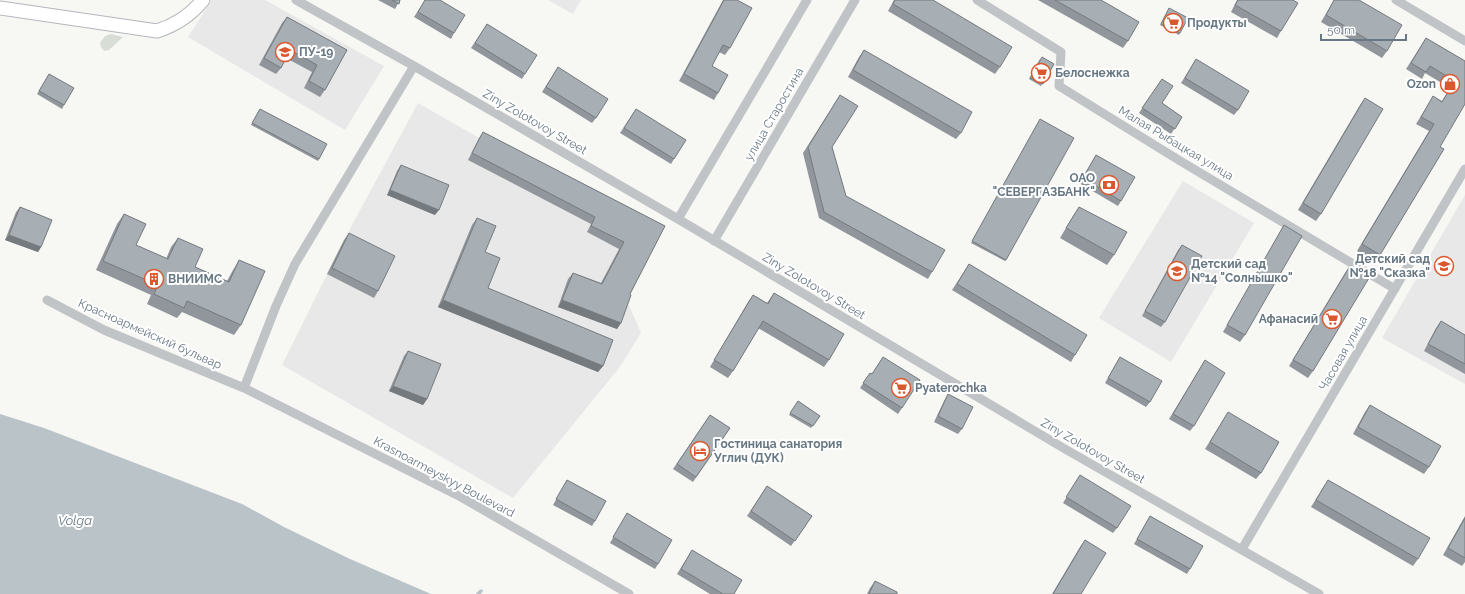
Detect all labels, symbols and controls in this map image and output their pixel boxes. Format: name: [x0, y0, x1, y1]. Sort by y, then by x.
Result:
supermarket icon: Продукты: [1162, 12, 1184, 34]
place label: Продукты: [1187, 16, 1247, 30]
scale bar: [1321, 16, 1406, 42]
text: 50 m: [1327, 23, 1355, 37]
school or university icon: ПУ-19: [274, 41, 296, 63]
place label: ПУ-19: [299, 45, 333, 59]
supermarket icon: Белоснежка: [1030, 62, 1052, 84]
street label: улица Старостина: [742, 65, 806, 163]
place label: Белоснежка: [1055, 66, 1130, 80]
shop icon: Ozon: [1439, 73, 1461, 95]
place label: Ozon: [1407, 77, 1436, 91]
street label: Ziny Zolotovoy Street: [481, 87, 589, 157]
street label: Малая Рыбацкая улица: [1116, 103, 1236, 183]
place label: ОАО "СЕВЕРГАЗБАНК": [992, 171, 1095, 199]
bank icon: ОАО "СЕВЕРГАЗБАНК": [1098, 174, 1120, 196]
street label: Ziny Zolotovoy Street: [760, 250, 868, 322]
place label: Детский сад №18 "Сказка": [1350, 252, 1430, 280]
school or university icon: Детский сад №18 "Сказка": [1433, 255, 1455, 277]
place label: Детский сад №14 "Солнышко": [1191, 257, 1293, 285]
school or university icon: Детский сад №14 "Солнышко": [1166, 260, 1188, 282]
building icon: ВНИИМС: [143, 268, 165, 290]
place label: ВНИИМС: [168, 272, 222, 286]
street label: Красноармейский бульвар: [76, 296, 224, 372]
supermarket icon: Афанасий: [1321, 308, 1343, 330]
place label: Афанасий: [1259, 312, 1318, 326]
street label: Часовая улица: [1316, 313, 1370, 393]
supermarket icon: Pyaterochka: [890, 377, 912, 399]
place label: Pyaterochka: [915, 381, 987, 395]
street label: Ziny Zolotovoy Street: [1039, 416, 1147, 486]
street label: Krasnoarmeyskyy Boulevard: [371, 434, 517, 520]
place label: Гостиница санатория Углич (ДУК): [713, 437, 842, 465]
hotel icon: Гостиница санатория Углич (ДУК): [689, 440, 711, 462]
water label: Volga: [58, 513, 92, 528]

